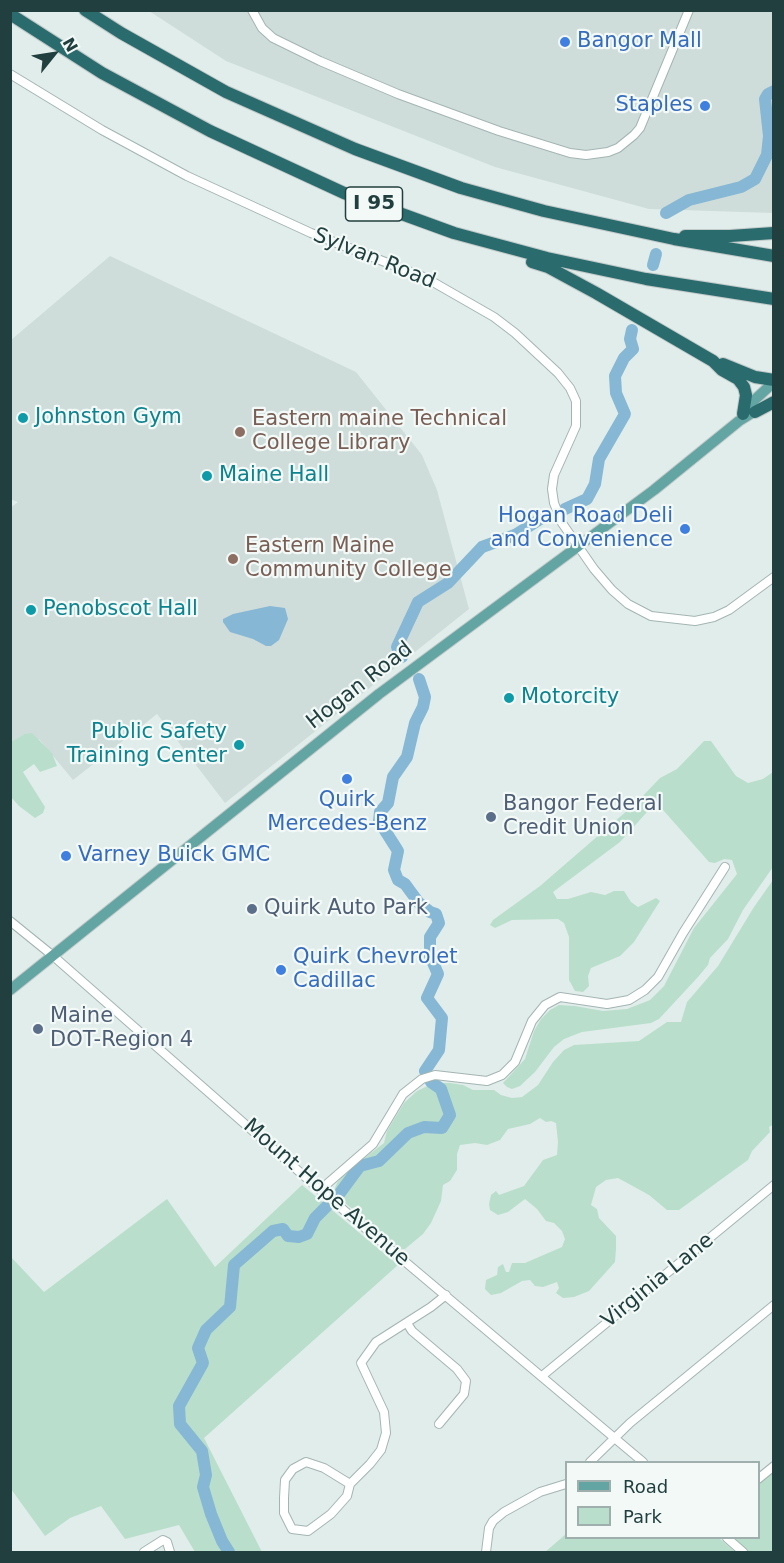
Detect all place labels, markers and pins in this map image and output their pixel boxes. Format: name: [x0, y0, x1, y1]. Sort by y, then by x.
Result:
place label: Bangor Mall: [577, 29, 702, 55]
marker: Bangor Mall: [558, 35, 572, 49]
place label: Staples: [616, 93, 693, 119]
marker: Staples: [698, 99, 712, 113]
place label: Johnston Gym: [35, 405, 182, 431]
place label: Eastern maine Technical College Library: [252, 407, 507, 457]
marker: Johnston Gym: [16, 411, 30, 425]
marker: Eastern maine Technical College Library: [233, 425, 247, 439]
place label: Maine Hall: [219, 463, 329, 489]
marker: Maine Hall: [200, 469, 214, 483]
place label: Hogan Road Deli and Convenience: [491, 504, 673, 554]
marker: Hogan Road Deli and Convenience: [678, 522, 692, 536]
place label: Eastern Maine Community College: [245, 534, 452, 584]
marker: Eastern Maine Community College: [226, 552, 240, 566]
place label: Penobscot Hall: [43, 597, 198, 623]
marker: Penobscot Hall: [24, 603, 38, 617]
place label: Motorcity: [521, 685, 619, 711]
marker: Motorcity: [502, 691, 516, 705]
place label: Public Safety Training Center: [67, 720, 227, 770]
marker: Public Safety Training Center: [232, 738, 246, 752]
marker: Quirk Mercedes-Benz: [340, 772, 354, 786]
place label: Quirk Mercedes-Benz: [267, 788, 427, 838]
place label: Bangor Federal Credit Union: [503, 792, 663, 842]
marker: Bangor Federal Credit Union: [484, 810, 498, 824]
place label: Varney Buick GMC: [78, 843, 270, 869]
marker: Varney Buick GMC: [59, 849, 73, 863]
place label: Quirk Auto Park: [264, 896, 428, 922]
marker: Quirk Auto Park: [245, 902, 259, 916]
place label: Quirk Chevrolet Cadillac: [293, 945, 457, 995]
marker: Quirk Chevrolet Cadillac: [274, 963, 288, 977]
place label: Maine DOT-Region 4: [50, 1004, 193, 1054]
marker: Maine DOT-Region 4: [31, 1022, 45, 1036]

